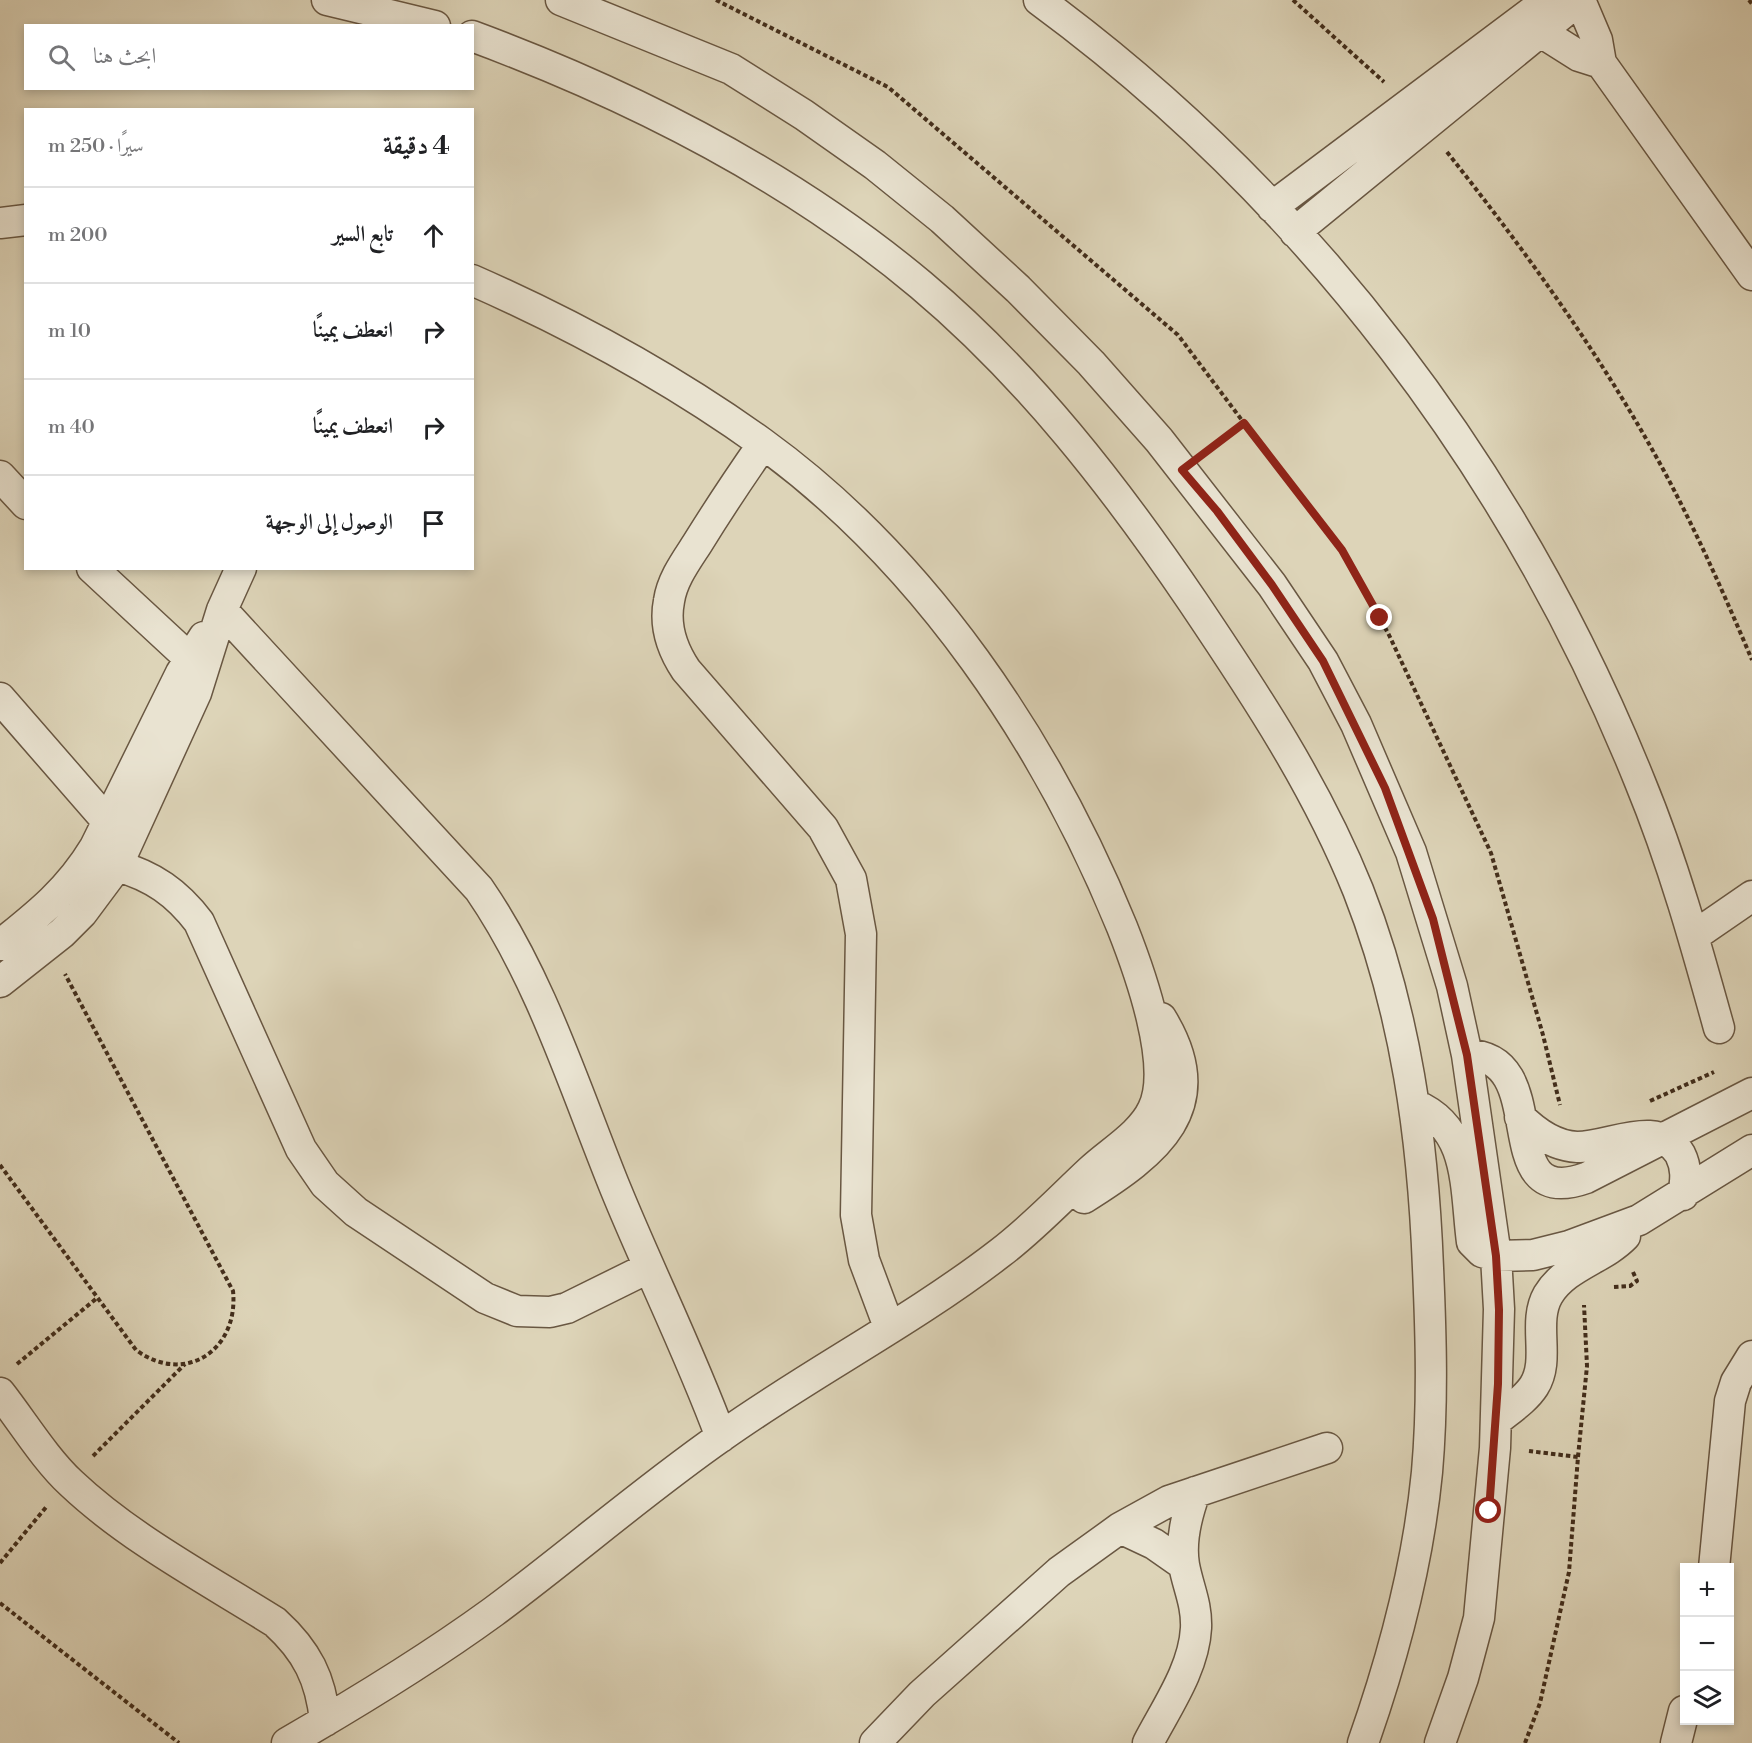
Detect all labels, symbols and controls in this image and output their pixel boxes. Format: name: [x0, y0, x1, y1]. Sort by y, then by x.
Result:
search box: [24, 24, 474, 90]
icon: search: [45, 41, 78, 74]
text: ابحث هنا: [93, 43, 156, 70]
text: 4 دقيقة: [383, 130, 450, 162]
text: سيرًا · 250 m: [48, 134, 144, 159]
icon: ahead: [417, 219, 450, 252]
text: تابع السير: [332, 221, 393, 248]
text: 200 m: [48, 223, 108, 248]
icon: right: [417, 315, 450, 348]
text: انعطف يمينًا: [313, 317, 393, 344]
text: 10 m: [48, 319, 91, 344]
icon: right: [417, 411, 450, 444]
text: انعطف يمينًا: [313, 413, 393, 440]
text: 40 m: [48, 415, 95, 440]
icon: arrive: [417, 507, 450, 540]
text: الوصول إلى الوجهة: [265, 509, 393, 536]
route end: [1366, 604, 1392, 630]
route start: [1475, 1497, 1501, 1523]
map controls: [1680, 1563, 1734, 1725]
button: +: [1680, 1563, 1734, 1617]
button: −: [1680, 1617, 1734, 1671]
button: layers: [1680, 1671, 1734, 1725]

